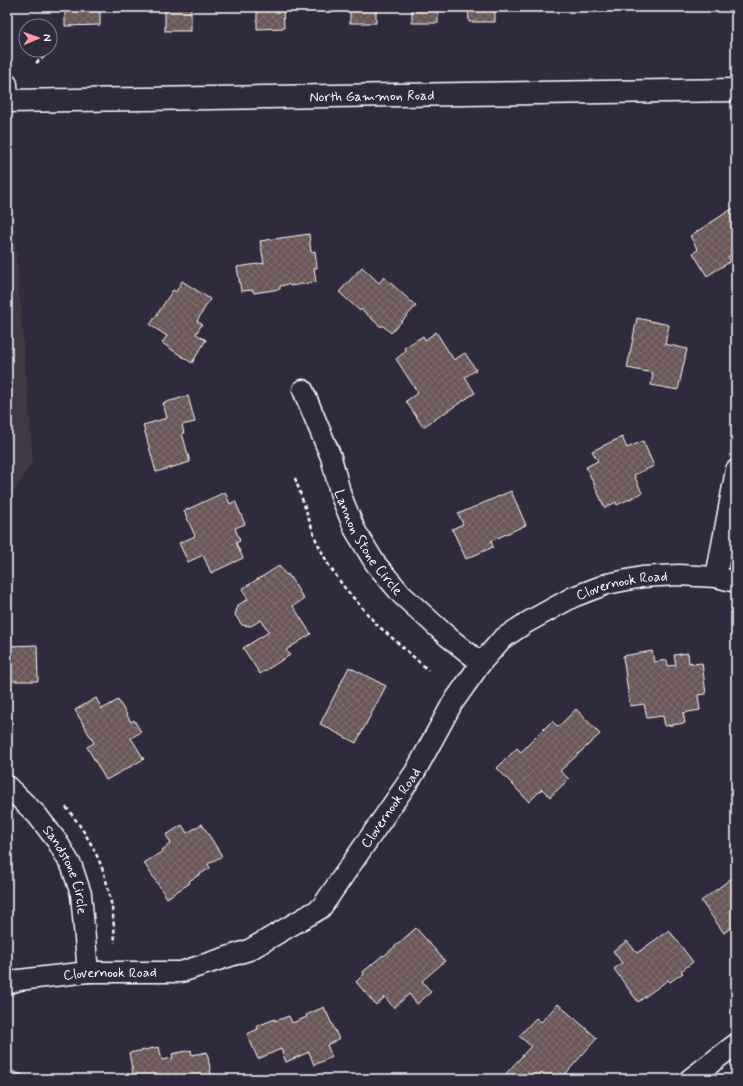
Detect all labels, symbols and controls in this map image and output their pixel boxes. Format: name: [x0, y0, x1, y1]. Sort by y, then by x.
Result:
north arrow: [18, 18, 58, 58]
text: N: [40, 34, 54, 42]
street label: North Gammon Road: [309, 87, 435, 106]
street label: Lannon Stone Circle: [330, 488, 407, 600]
street label: Clovernook Road: [574, 568, 668, 605]
street label: Clovernook Road: [357, 765, 426, 852]
street label: Sandstone Circle: [38, 822, 91, 915]
street label: Clovernook Road: [62, 964, 157, 985]

